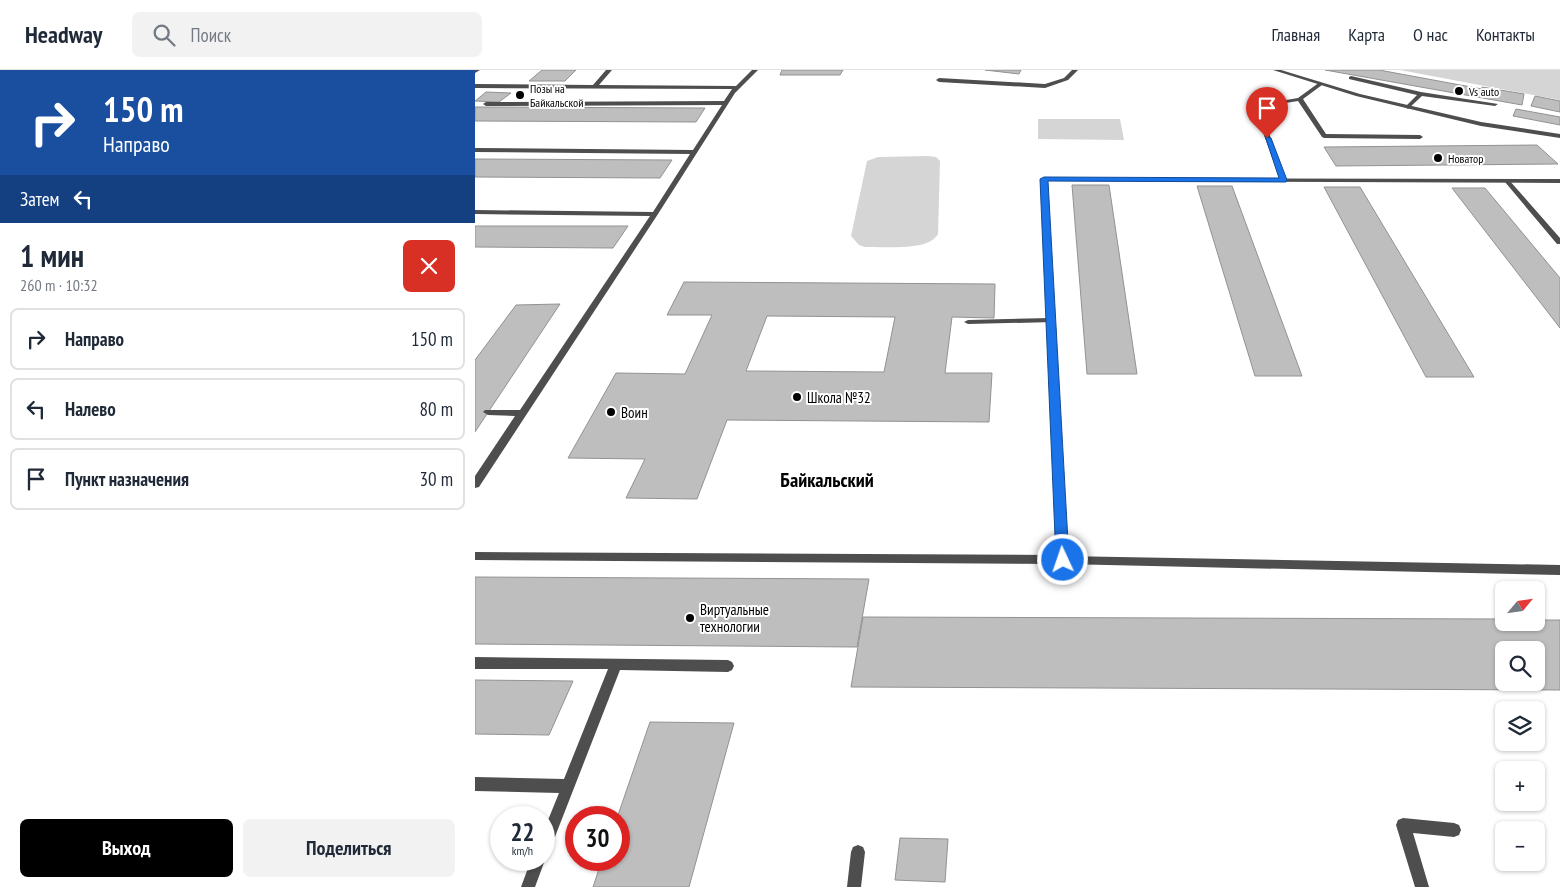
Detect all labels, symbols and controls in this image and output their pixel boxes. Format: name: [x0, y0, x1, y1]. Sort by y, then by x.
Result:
search box: [132, 12, 482, 57]
text: Headway: [25, 19, 102, 50]
icon: search: [150, 21, 178, 49]
text: Поиск: [190, 23, 231, 47]
text: Главная: [1272, 23, 1320, 46]
text: Карта: [1348, 23, 1385, 46]
text: О нас: [1413, 23, 1448, 46]
text: Контакты: [1476, 23, 1535, 46]
place label: Позы на Байкальской: [530, 81, 583, 110]
place label: Vs auto: [1468, 84, 1499, 99]
marker: Vs auto: [1453, 85, 1465, 97]
text: 150 m: [103, 86, 184, 132]
pin: [1246, 87, 1288, 138]
marker: Позы на Байкальской: [514, 89, 526, 101]
icon: right: [20, 90, 85, 155]
icon: arrive: [1253, 94, 1281, 122]
text: Направо: [103, 130, 170, 158]
place label: Новатор: [1448, 151, 1483, 166]
marker: Новатор: [1432, 152, 1444, 164]
icon: left: [69, 185, 97, 213]
text: Затем: [20, 187, 59, 211]
text: 1 мин: [20, 236, 84, 275]
button: close: [403, 240, 455, 292]
text: 260 m · 10:32: [20, 275, 98, 295]
icon: right: [22, 325, 50, 353]
text: Направо: [65, 327, 124, 351]
text: 150 m: [411, 327, 453, 351]
place label: Школа №32: [807, 388, 871, 407]
marker: Школа №32: [791, 391, 803, 403]
icon: left: [22, 395, 50, 423]
text: Налево: [65, 397, 116, 421]
text: 80 m: [420, 397, 453, 421]
place label: Воин: [621, 403, 648, 422]
marker: Воин: [605, 406, 617, 418]
icon: arrive: [22, 465, 50, 493]
text: Пункт назначения: [65, 467, 189, 491]
text: 30 m: [420, 467, 453, 491]
district label: Байкальский: [780, 467, 874, 493]
position arrow: [1036, 533, 1088, 585]
north arrow: [1495, 581, 1545, 631]
map controls: [1495, 581, 1545, 871]
place label: Виртуальные технологии: [700, 600, 769, 636]
marker: Виртуальные технологии: [684, 612, 696, 624]
button: search: [1495, 641, 1545, 691]
button: layers: [1495, 701, 1545, 751]
button: +: [1495, 761, 1545, 811]
speed limit sign: 30: [565, 806, 630, 871]
text: 22: [511, 816, 534, 848]
button: Выход: [20, 819, 233, 877]
button: Поделиться: [243, 819, 455, 877]
button: −: [1495, 821, 1545, 871]
text: km/h: [512, 843, 533, 858]

